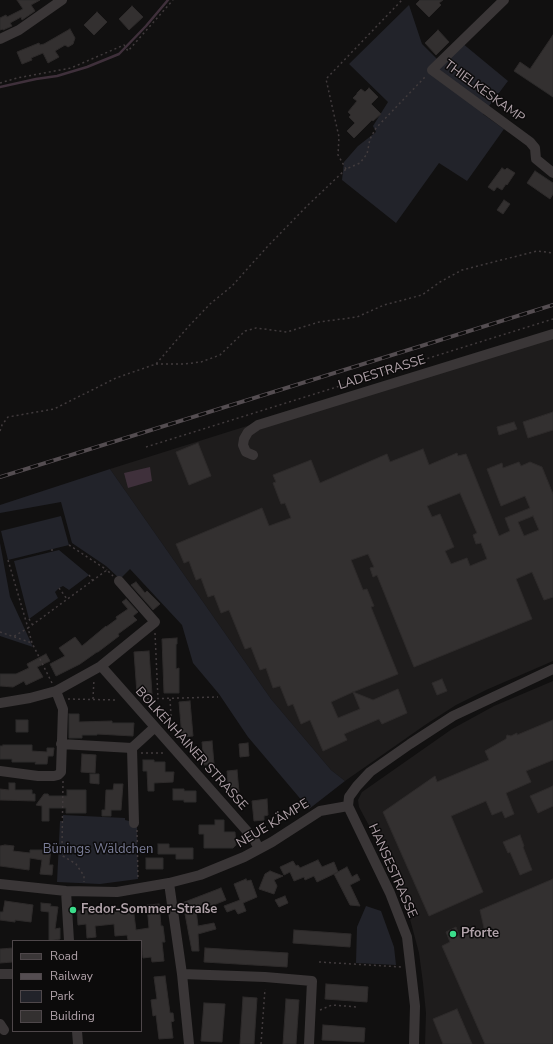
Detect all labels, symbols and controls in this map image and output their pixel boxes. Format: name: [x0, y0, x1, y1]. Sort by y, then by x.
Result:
street label: THIELKESKAMP: [441, 58, 527, 126]
street label: LADESTRASSE: [336, 352, 428, 394]
street label: BOLKENHAINER STRASSE: [132, 684, 250, 814]
street label: NEUE KÄMPE: [234, 796, 312, 852]
street label: HANSESTRASSE: [364, 821, 420, 921]
park label: Bünings Wäldchen: [43, 842, 153, 858]
place label: Fedor-Sommer-Straße: [81, 902, 217, 918]
marker: Fedor-Sommer-Straße: [68, 905, 78, 915]
place label: Pforte: [461, 926, 499, 942]
marker: Pforte: [448, 929, 458, 939]
legend: [12, 940, 142, 1032]
text: Road: [50, 948, 78, 964]
text: Railway: [50, 968, 93, 984]
text: Park: [50, 988, 74, 1004]
text: Building: [50, 1008, 95, 1024]

